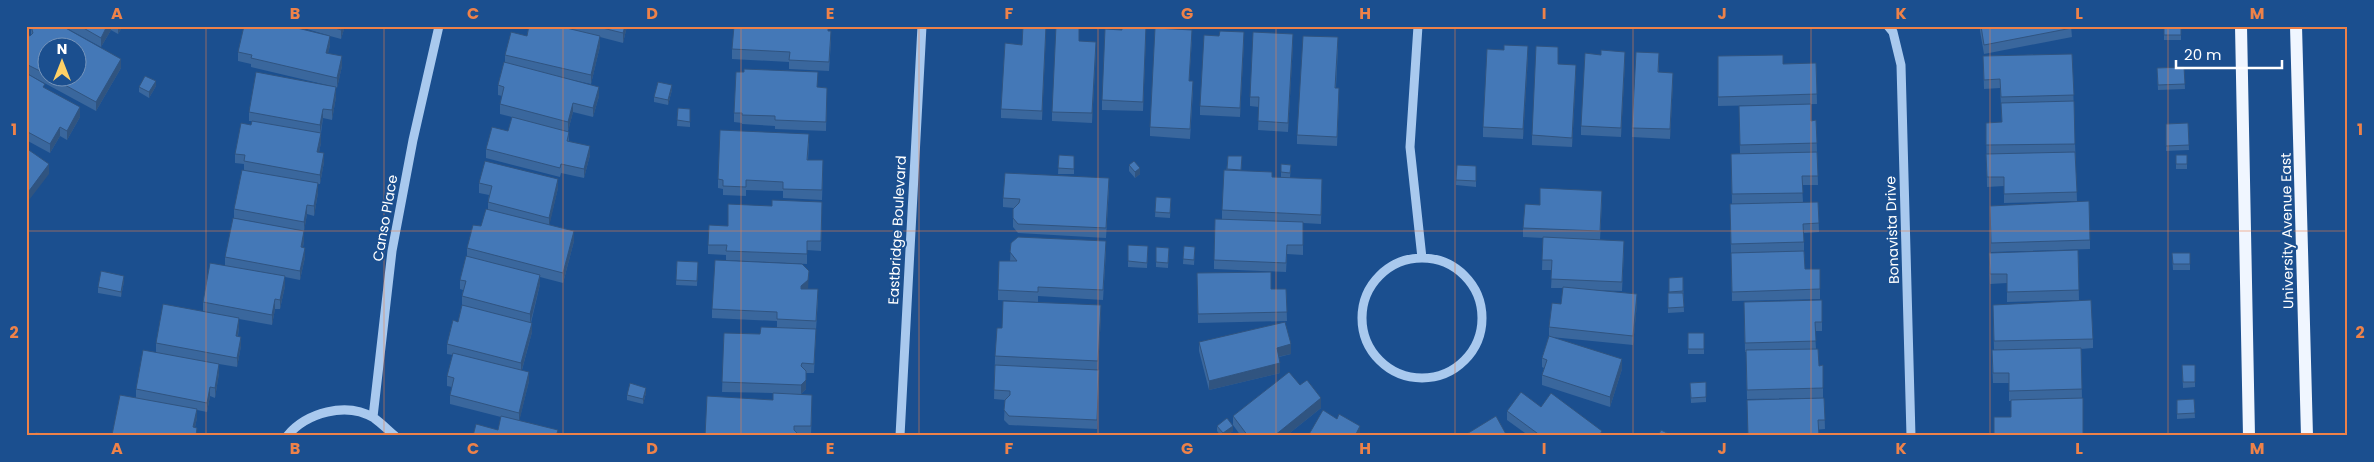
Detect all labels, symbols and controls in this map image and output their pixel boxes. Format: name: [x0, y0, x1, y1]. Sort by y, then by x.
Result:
text: A: [111, 2, 123, 25]
text: B: [290, 2, 300, 25]
text: C: [467, 2, 479, 25]
text: D: [646, 2, 658, 25]
text: E: [826, 2, 834, 25]
text: F: [1005, 2, 1014, 25]
text: G: [1181, 2, 1193, 25]
text: H: [1359, 2, 1371, 25]
text: I: [1542, 2, 1546, 25]
text: J: [1717, 2, 1727, 25]
text: K: [1895, 2, 1907, 25]
text: L: [2075, 2, 2083, 25]
text: M: [2250, 2, 2264, 25]
north arrow: [38, 38, 88, 88]
scale bar: [2176, 38, 2283, 70]
text: N: [57, 39, 67, 59]
text: 20 m: [2184, 44, 2222, 65]
text: 1: [11, 118, 17, 141]
text: 1: [2357, 118, 2363, 141]
street label: University Avenue East: [2276, 153, 2298, 309]
street label: Eastbridge Boulevard: [883, 155, 911, 305]
street label: Canso Place: [368, 173, 402, 263]
street label: Bonavista Drive: [1880, 175, 1904, 284]
text: 2: [9, 321, 19, 344]
text: 2: [2355, 321, 2365, 344]
text: A: [111, 437, 123, 460]
text: B: [290, 437, 300, 460]
text: C: [467, 437, 479, 460]
text: D: [646, 437, 658, 460]
text: E: [826, 437, 834, 460]
text: F: [1005, 437, 1014, 460]
text: G: [1181, 437, 1193, 460]
text: H: [1359, 437, 1371, 460]
text: I: [1542, 437, 1546, 460]
text: J: [1717, 437, 1727, 460]
text: K: [1895, 437, 1907, 460]
text: L: [2075, 437, 2083, 460]
text: M: [2250, 437, 2264, 460]

